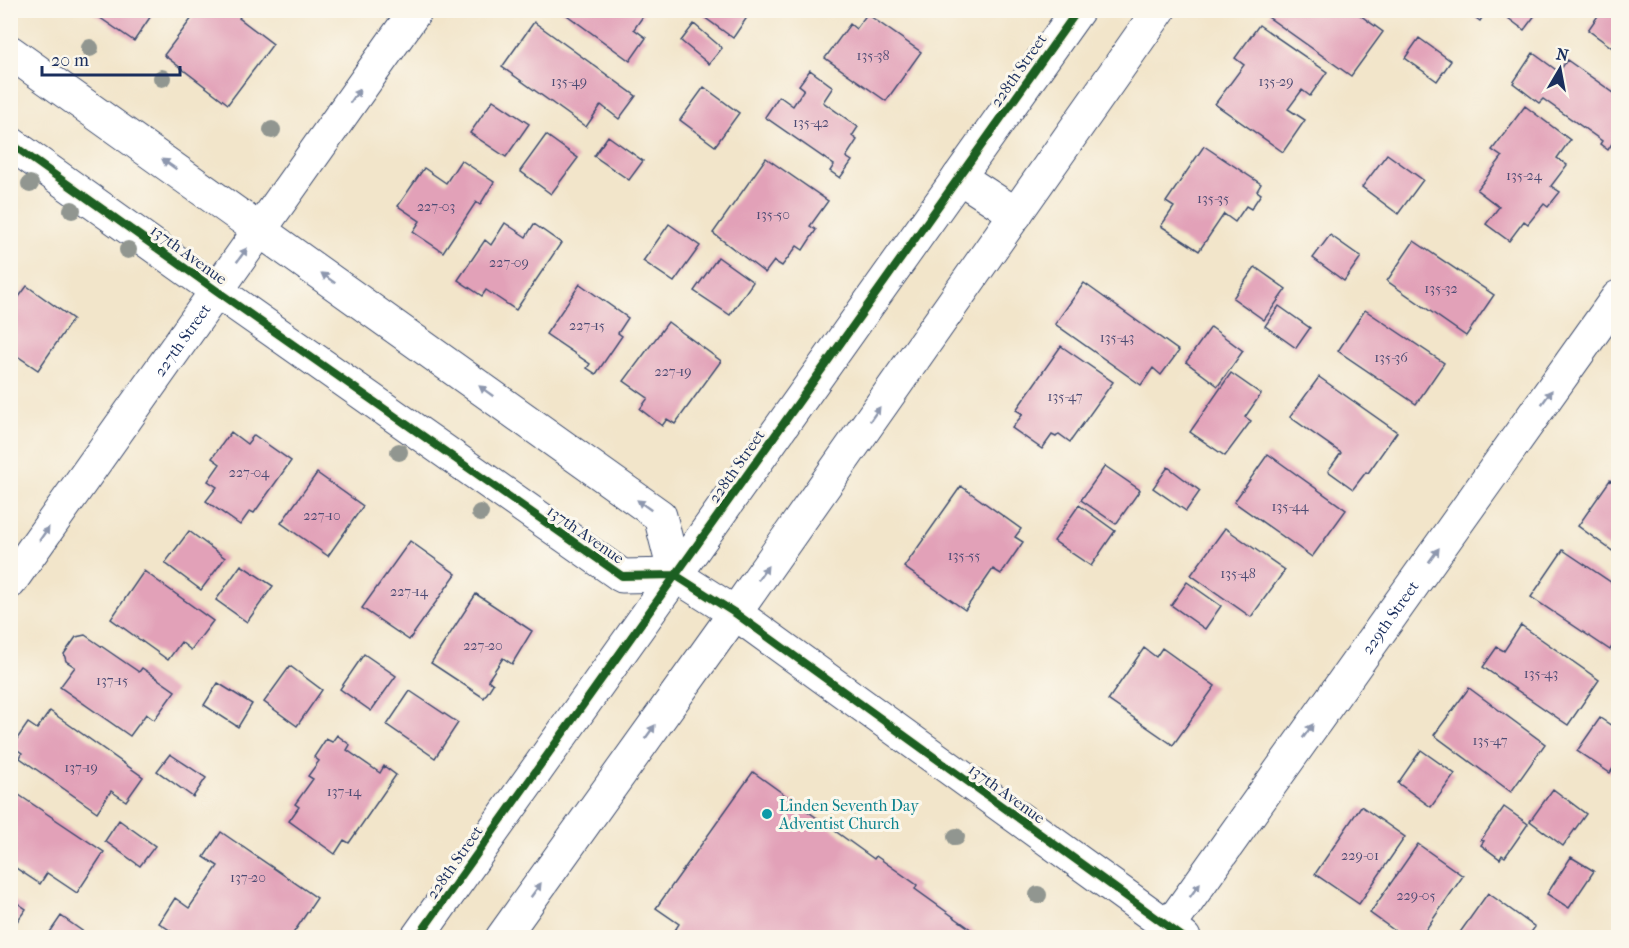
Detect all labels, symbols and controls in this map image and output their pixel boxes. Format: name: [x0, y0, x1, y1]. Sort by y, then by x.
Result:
street label: 228th Street: [986, 30, 1051, 110]
scale bar: [42, 39, 180, 77]
north arrow: [1530, 39, 1590, 99]
text: N: [1555, 44, 1571, 65]
house number: 135-38: [856, 47, 890, 64]
text: 20 m: [51, 50, 89, 71]
house number: 135-49: [551, 73, 587, 90]
house number: 135-29: [1259, 73, 1293, 90]
one-way arrow: [349, 89, 361, 104]
house number: 135-42: [793, 114, 829, 131]
one-way arrow: [161, 159, 177, 171]
house number: 135-24: [1506, 167, 1543, 184]
house number: 135-35: [1197, 190, 1229, 207]
house number: 227-03: [417, 198, 455, 215]
house number: 135-50: [756, 206, 790, 223]
street label: 137th Avenue: [147, 220, 231, 289]
one-way arrow: [236, 248, 248, 263]
house number: 227-09: [489, 254, 529, 271]
one-way arrow: [320, 272, 336, 284]
house number: 135-32: [1424, 280, 1458, 297]
street label: 227th Street: [150, 300, 215, 380]
house number: 227-15: [569, 317, 605, 334]
house number: 135-43: [1100, 329, 1134, 346]
house number: 135-36: [1374, 349, 1408, 366]
house number: 227-19: [654, 363, 692, 380]
one-way arrow: [479, 386, 494, 398]
house number: 135-47: [1047, 388, 1083, 405]
one-way arrow: [1541, 389, 1553, 405]
one-way arrow: [869, 406, 881, 422]
street label: 228th Street: [704, 426, 769, 506]
house number: 227-04: [229, 464, 270, 481]
house number: 135-44: [1271, 498, 1309, 515]
one-way arrow: [637, 499, 653, 511]
street label: 137th Avenue: [543, 501, 628, 568]
house number: 227-10: [303, 507, 341, 524]
one-way arrow: [38, 527, 50, 542]
house number: 135-55: [948, 547, 980, 564]
one-way arrow: [1428, 548, 1440, 564]
house number: 135-48: [1220, 565, 1256, 582]
one-way arrow: [757, 566, 769, 582]
street label: 229th Street: [1358, 577, 1423, 658]
house number: 227-14: [390, 583, 429, 600]
house number: 227-20: [463, 637, 503, 654]
house number: 135-43: [1524, 665, 1558, 682]
house number: 137-15: [96, 672, 128, 689]
one-way arrow: [644, 724, 656, 740]
one-way arrow: [1302, 724, 1314, 740]
house number: 135-47: [1472, 732, 1508, 749]
house number: 137-19: [64, 759, 98, 776]
street label: 137th Avenue: [965, 759, 1049, 828]
house number: 137-14: [327, 783, 362, 800]
place label: Linden Seventh Day Adventist Church: [778, 796, 919, 833]
marker: Linden Seventh Day Adventist Church: [760, 807, 774, 821]
street label: 228th Street: [422, 822, 487, 902]
house number: 229-01: [1341, 847, 1379, 864]
house number: 137-20: [230, 869, 266, 886]
one-way arrow: [1189, 882, 1201, 898]
one-way arrow: [530, 883, 542, 899]
house number: 229-05: [1396, 887, 1436, 904]

